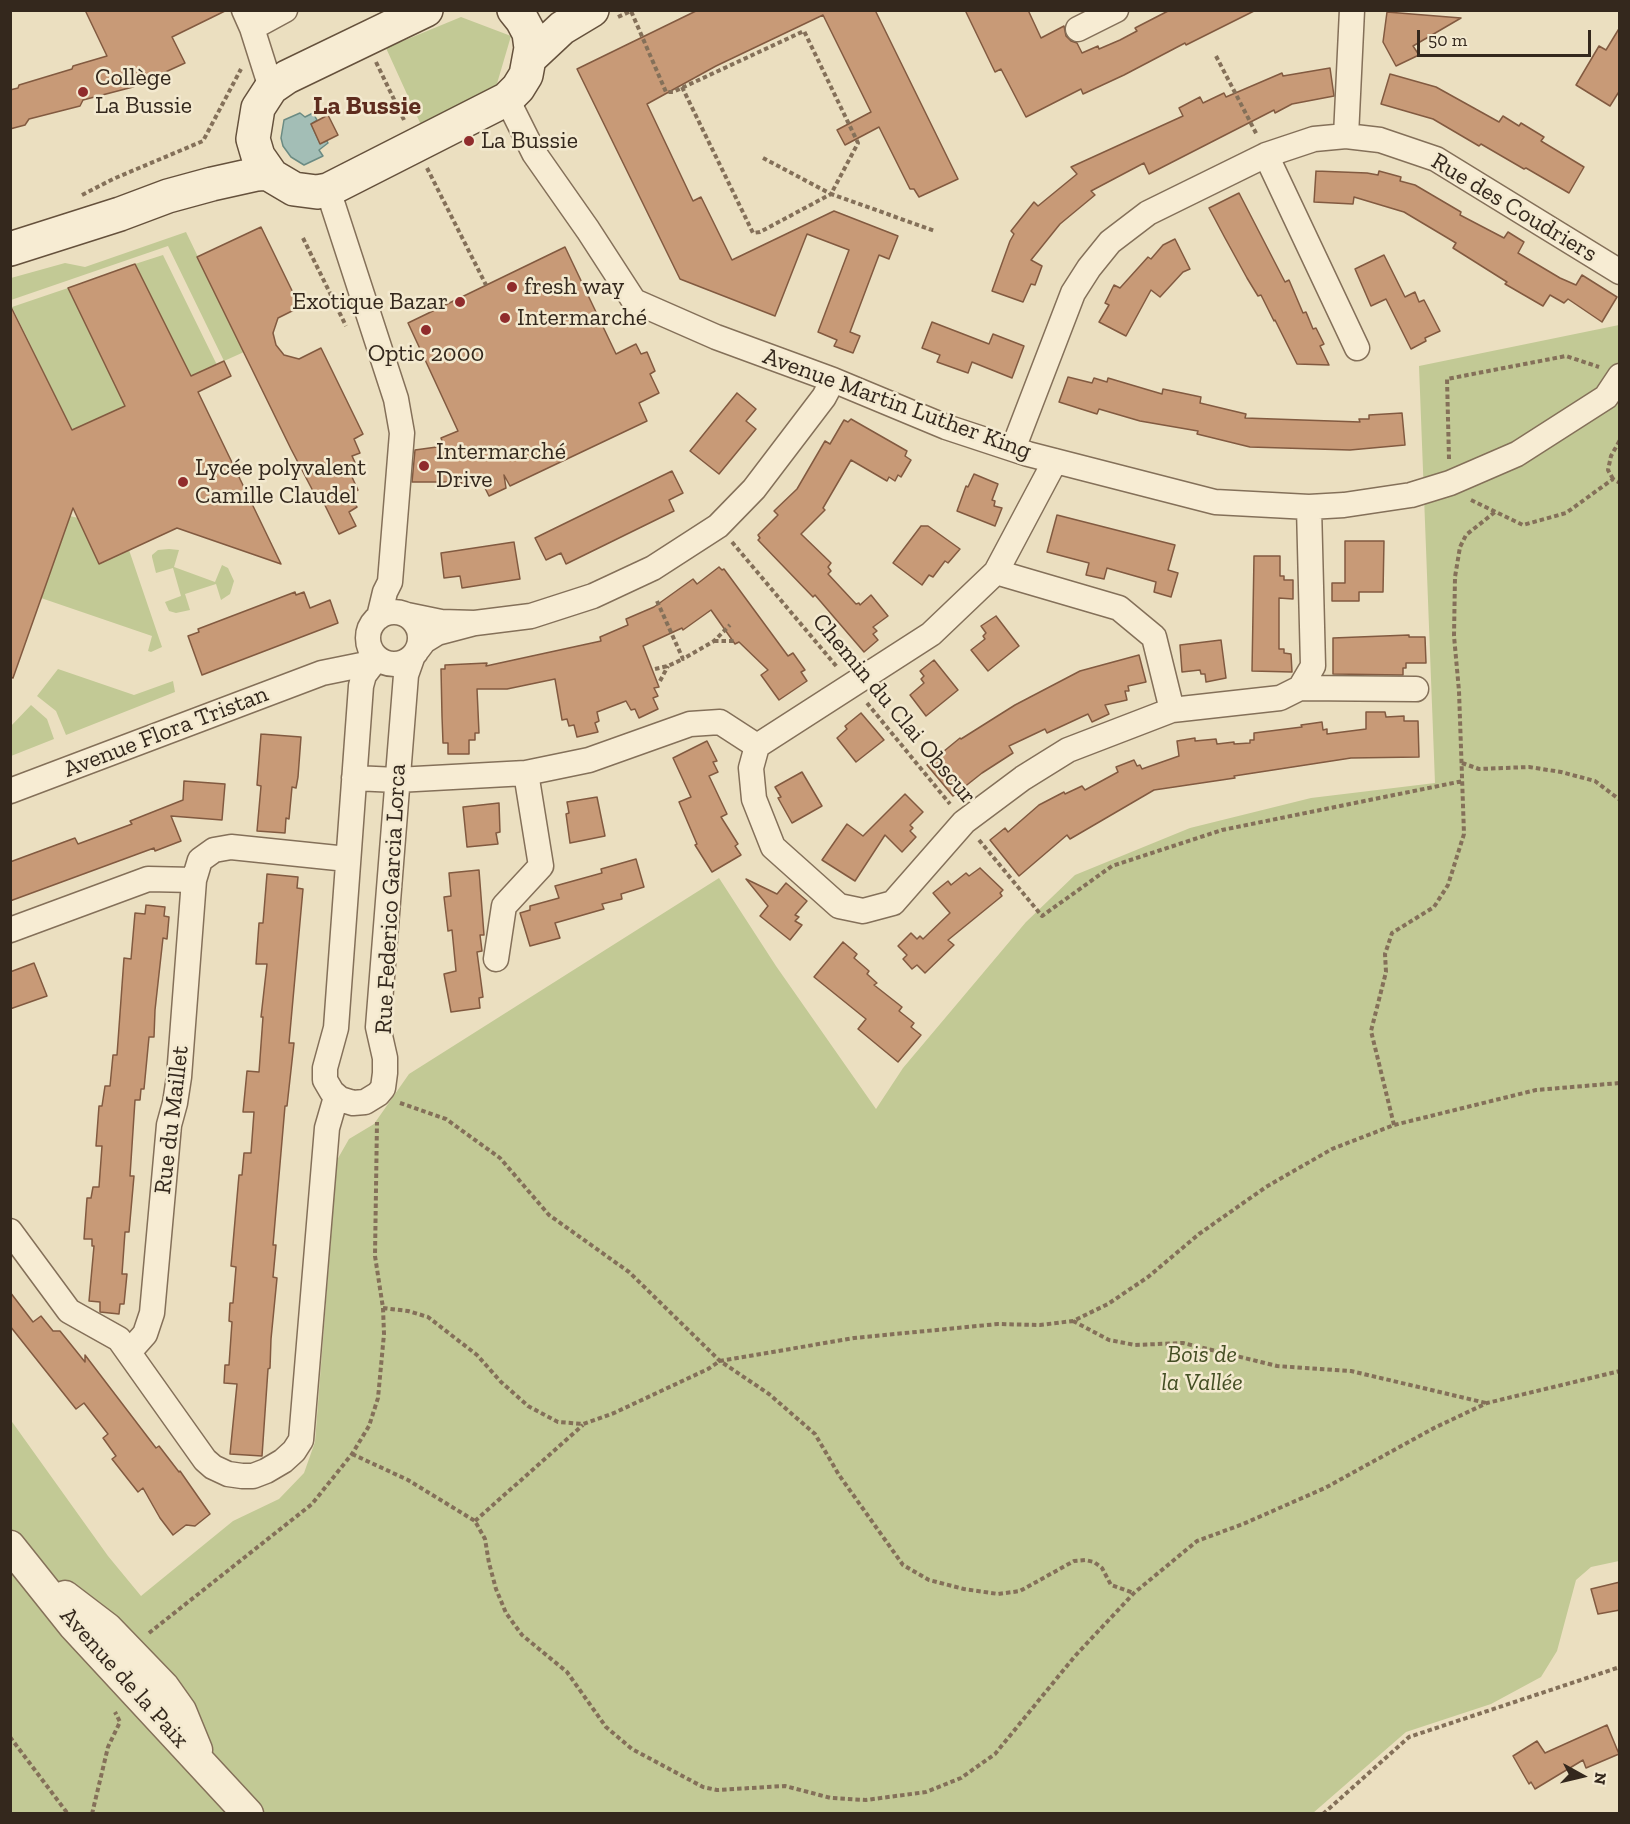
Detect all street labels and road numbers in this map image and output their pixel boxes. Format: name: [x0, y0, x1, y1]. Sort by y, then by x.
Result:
street label: Rue des Coudriers: [1426, 147, 1602, 269]
street label: Avenue Martin Luther King: [759, 342, 1035, 466]
street label: Chemin du Clai Obscur: [806, 608, 982, 810]
street label: Avenue Flora Tristan: [60, 680, 272, 784]
street label: Rue Federico Garcia Lorca: [370, 763, 412, 1035]
street label: Rue du Maillet: [149, 1044, 195, 1196]
street label: Avenue de la Paix: [53, 1602, 195, 1754]

